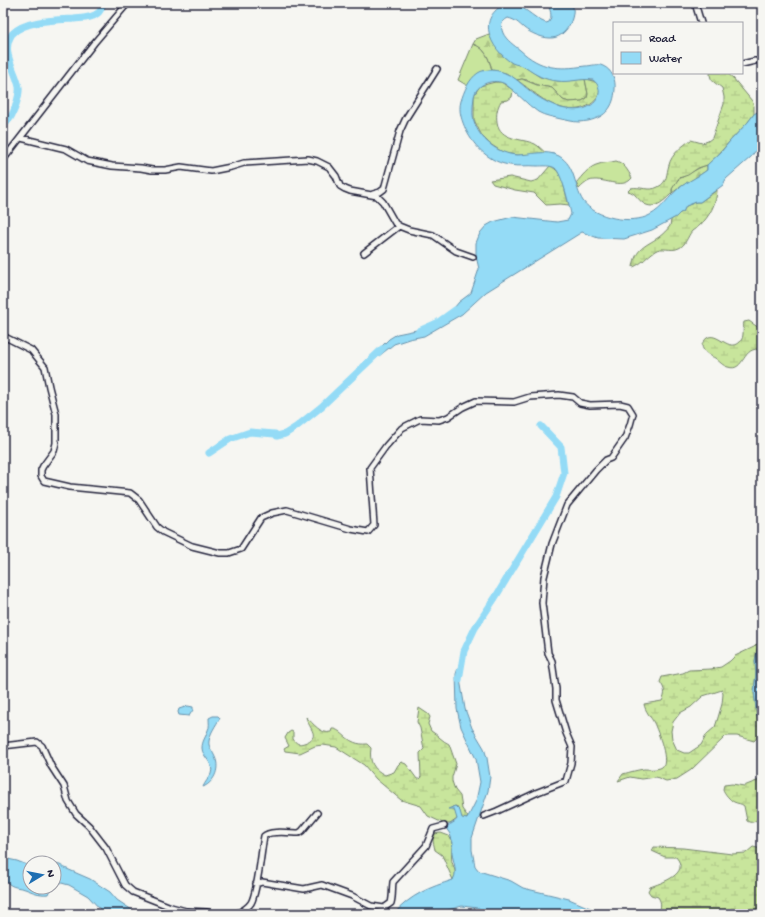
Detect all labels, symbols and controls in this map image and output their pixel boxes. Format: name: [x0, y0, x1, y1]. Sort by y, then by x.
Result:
legend: [613, 22, 743, 74]
text: Road: [649, 33, 676, 47]
text: Water: [649, 53, 683, 67]
north arrow: [22, 855, 62, 895]
text: N: [43, 869, 56, 878]

